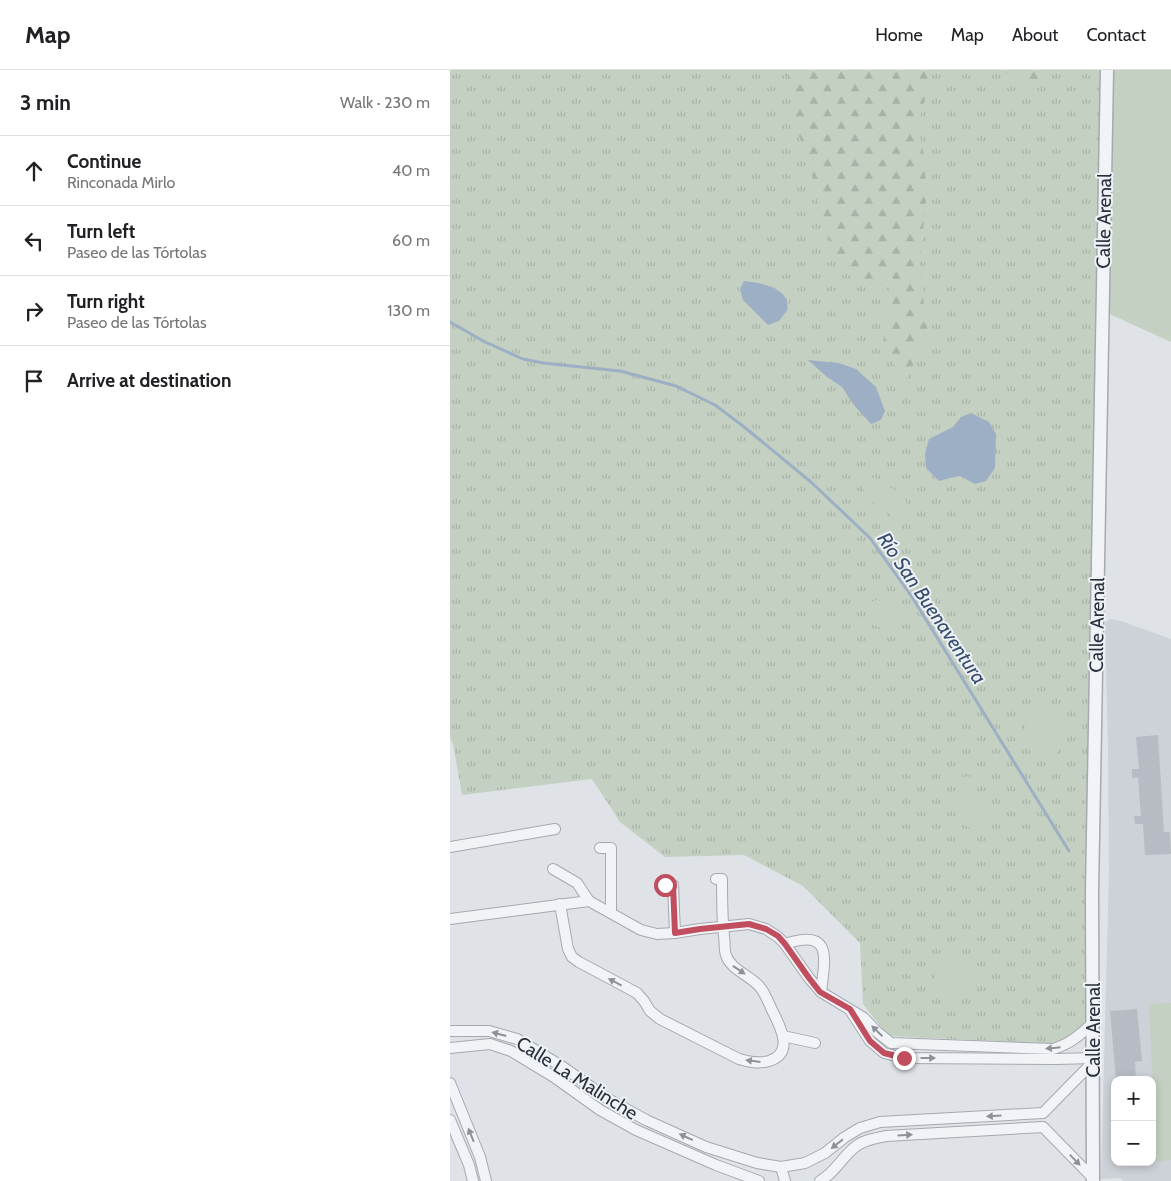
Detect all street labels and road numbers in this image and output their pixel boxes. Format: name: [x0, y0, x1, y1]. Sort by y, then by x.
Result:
street label: Calle Arenal: [1092, 173, 1116, 269]
street label: Calle Arenal: [1085, 577, 1109, 673]
street label: Calle Arenal: [1082, 982, 1105, 1078]
street label: Calle La Malinche: [512, 1031, 642, 1125]

